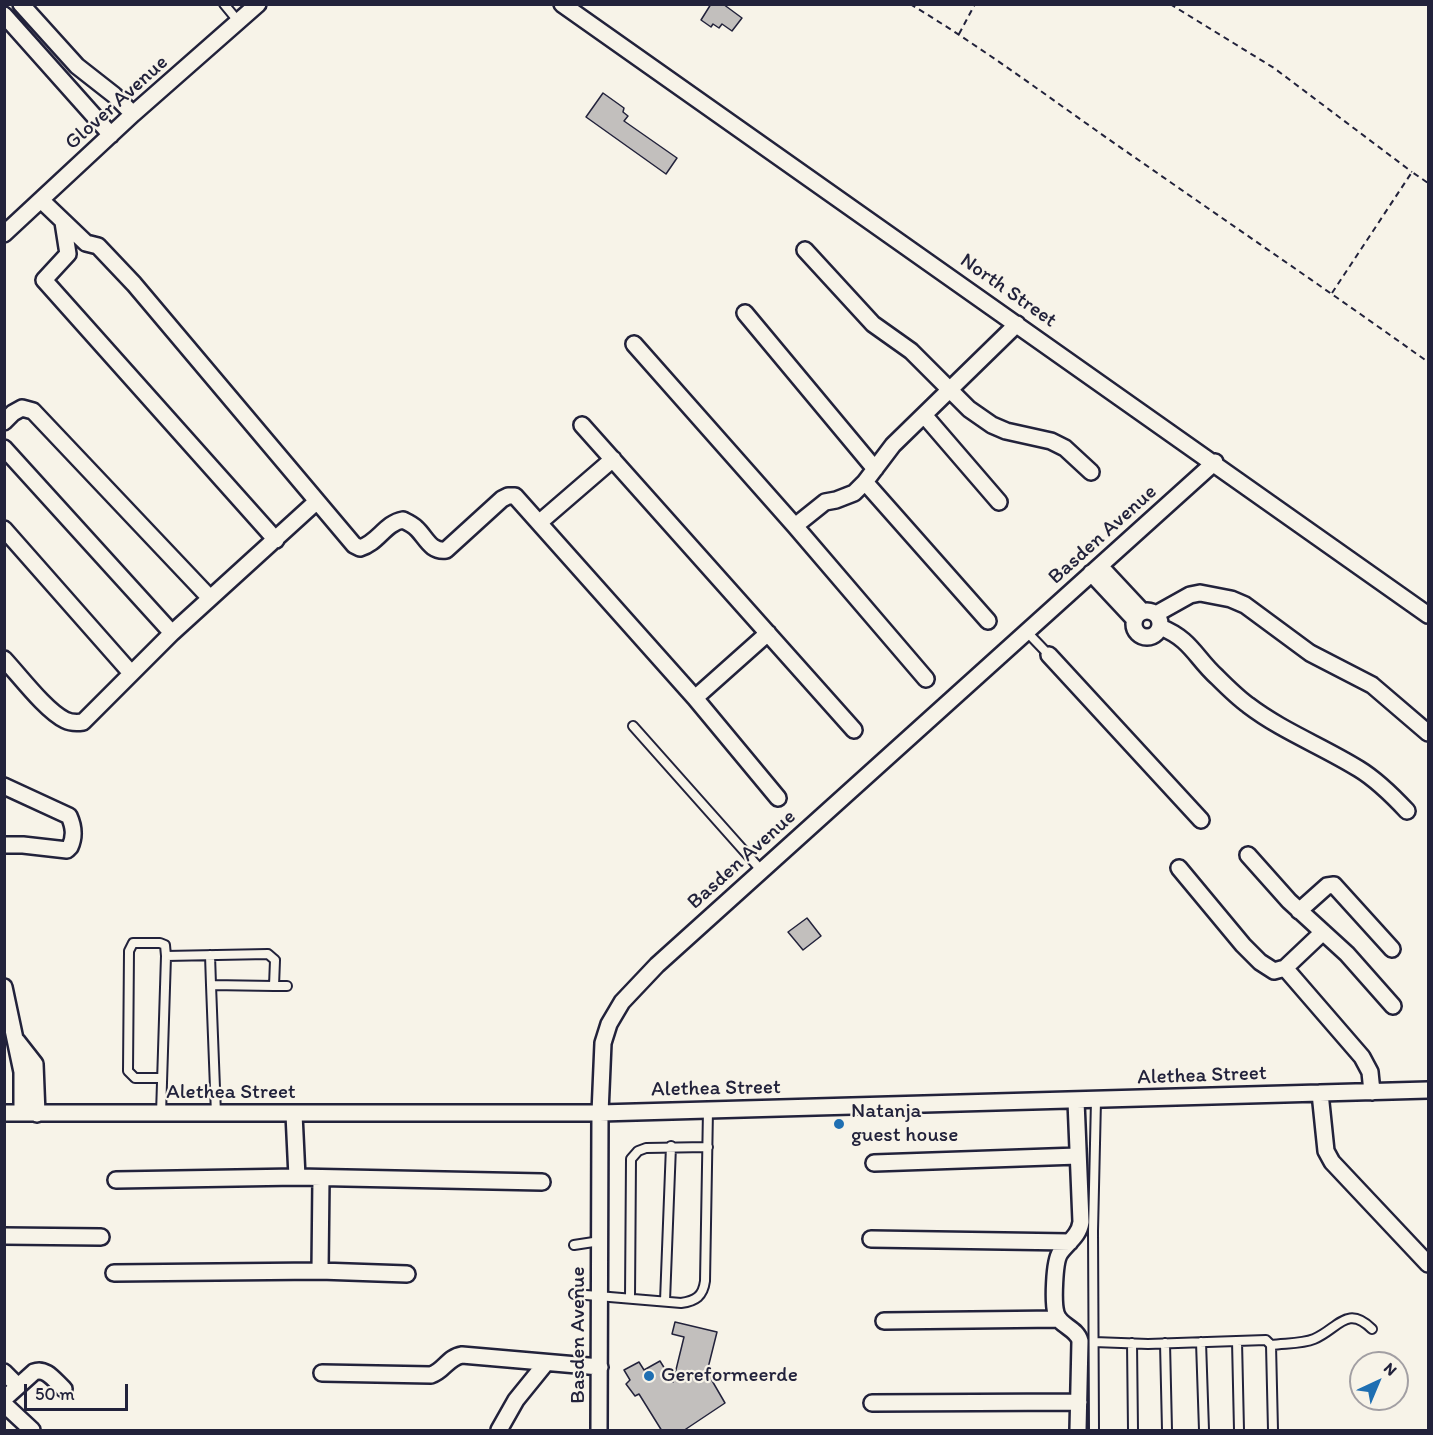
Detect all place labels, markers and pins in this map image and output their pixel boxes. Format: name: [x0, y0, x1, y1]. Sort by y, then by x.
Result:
place label: Natanja guest house: [851, 1099, 958, 1149]
marker: Natanja guest house: [832, 1117, 846, 1131]
place label: Gereformeerde: [661, 1363, 798, 1389]
marker: Gereformeerde: [642, 1369, 656, 1383]

